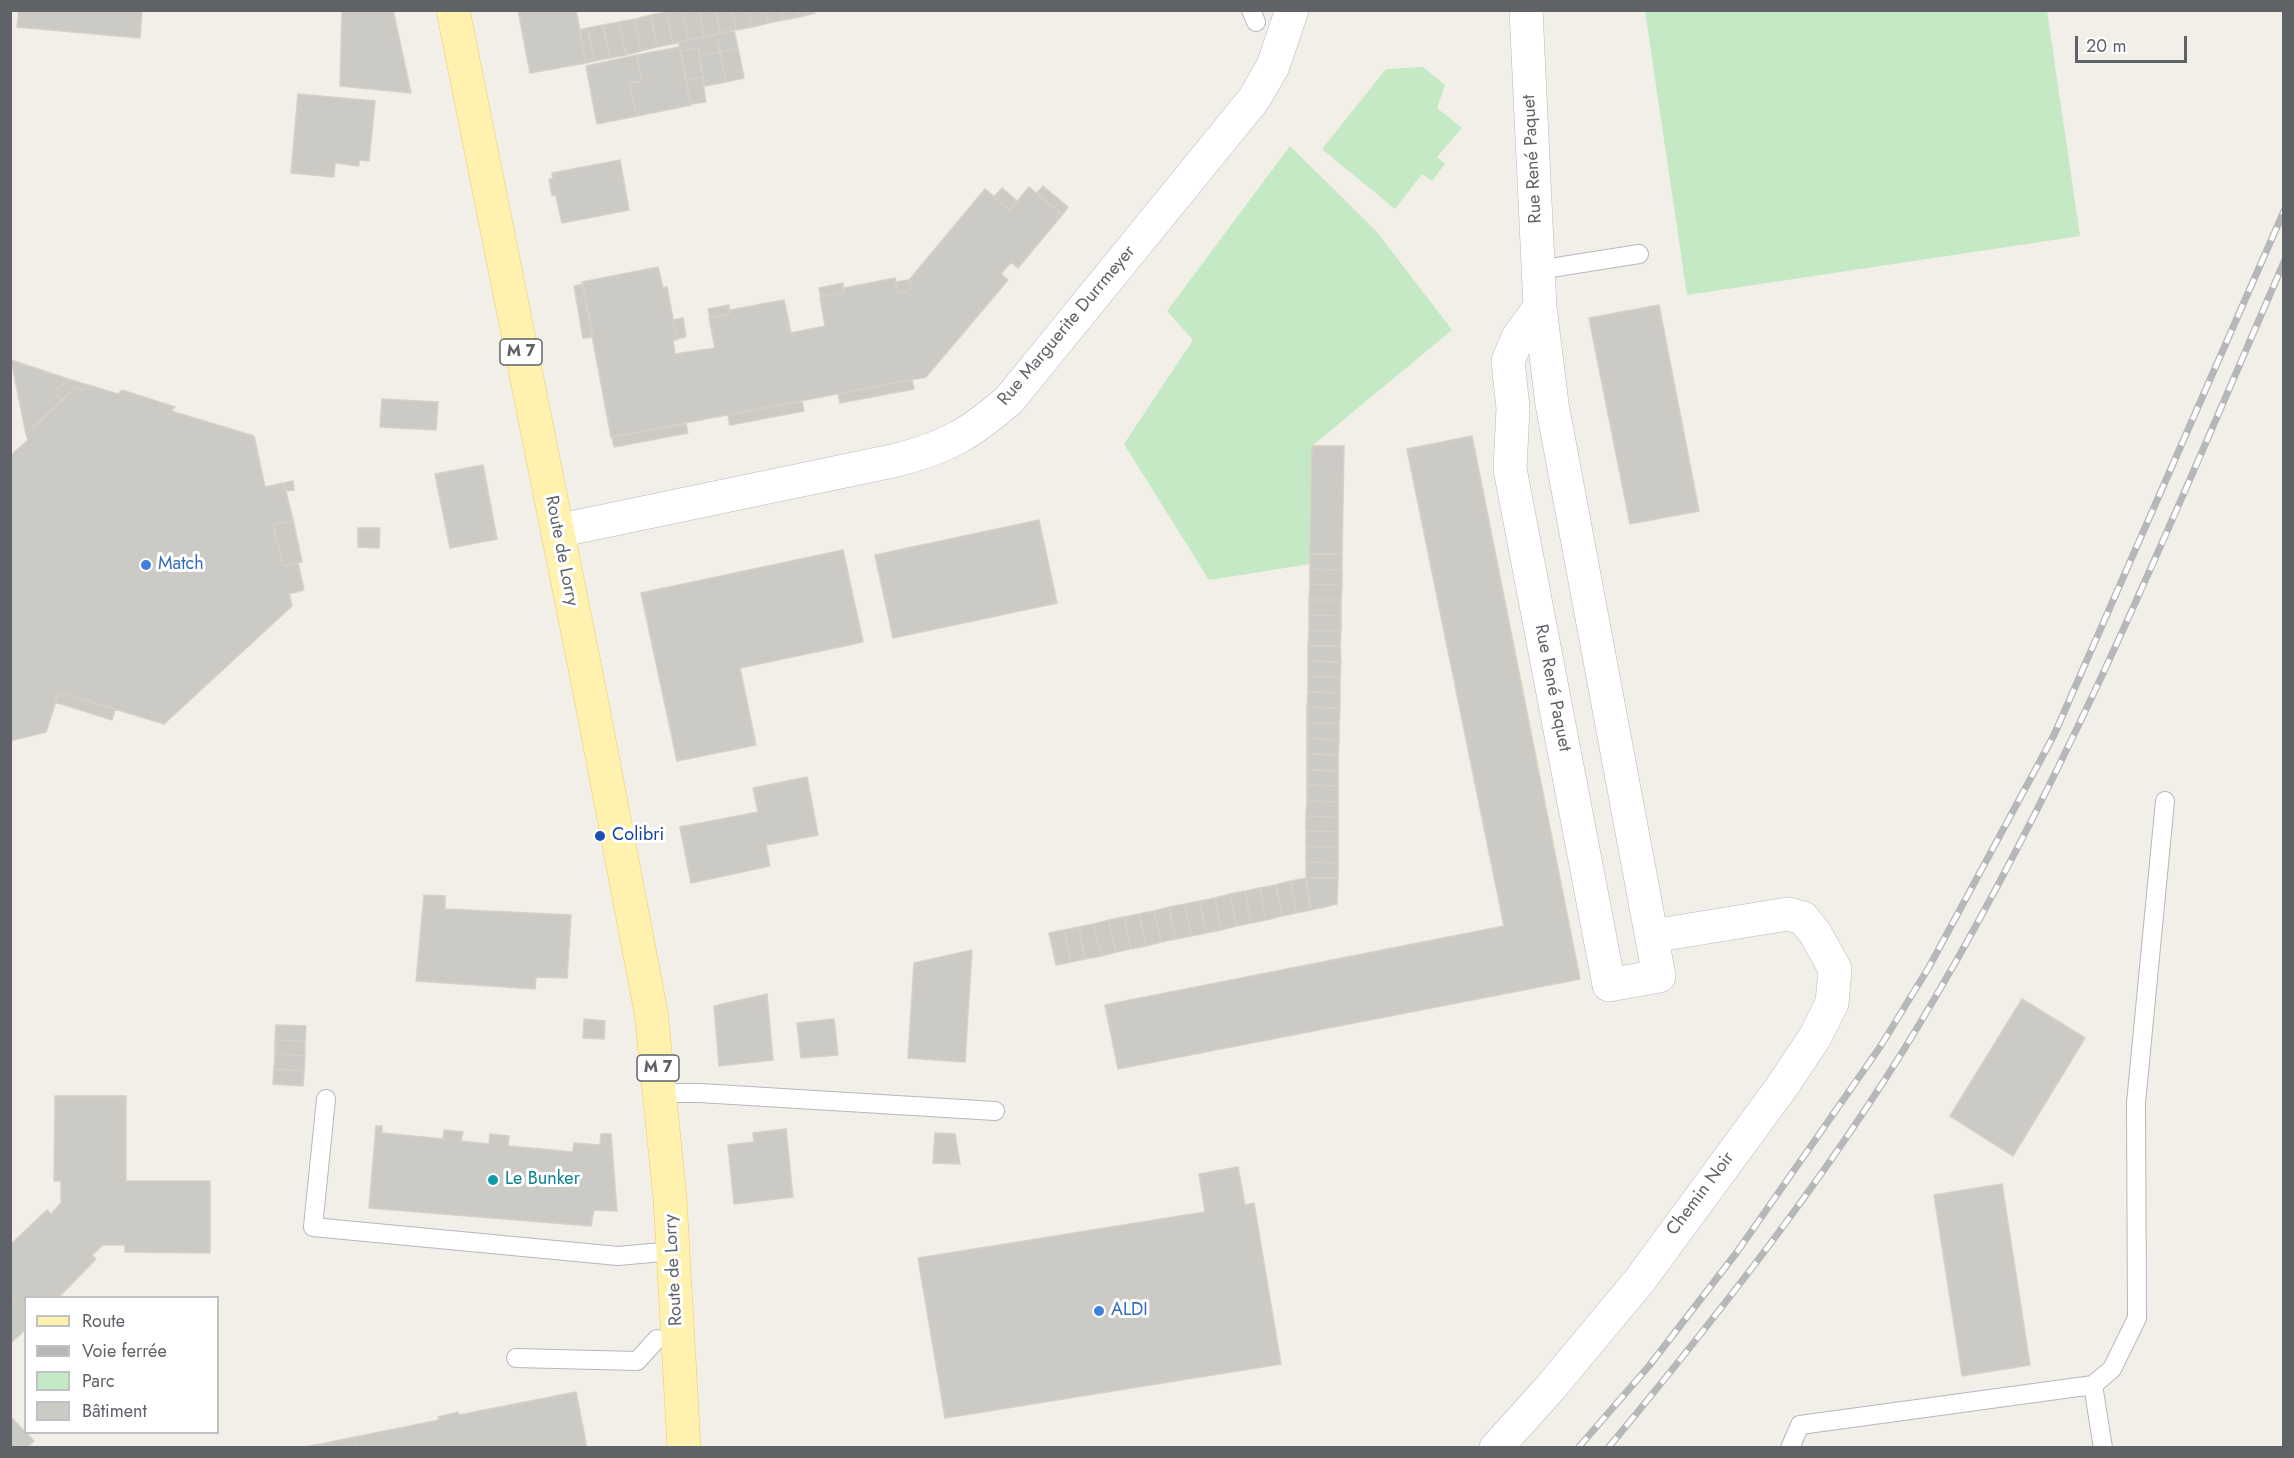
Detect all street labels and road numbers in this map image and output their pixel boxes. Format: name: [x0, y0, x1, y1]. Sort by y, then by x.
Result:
street label: Rue René Paquet: [1519, 94, 1547, 224]
street label: Rue Marguerite Durrmeyer: [994, 242, 1140, 410]
road number: M 7: [500, 339, 542, 365]
street label: Route de Lorry: [540, 494, 582, 608]
street label: Rue René Paquet: [1529, 623, 1575, 753]
road number: M 7: [637, 1055, 679, 1081]
street label: Chemin Noir: [1663, 1148, 1739, 1240]
street label: Route de Lorry: [660, 1214, 688, 1326]

